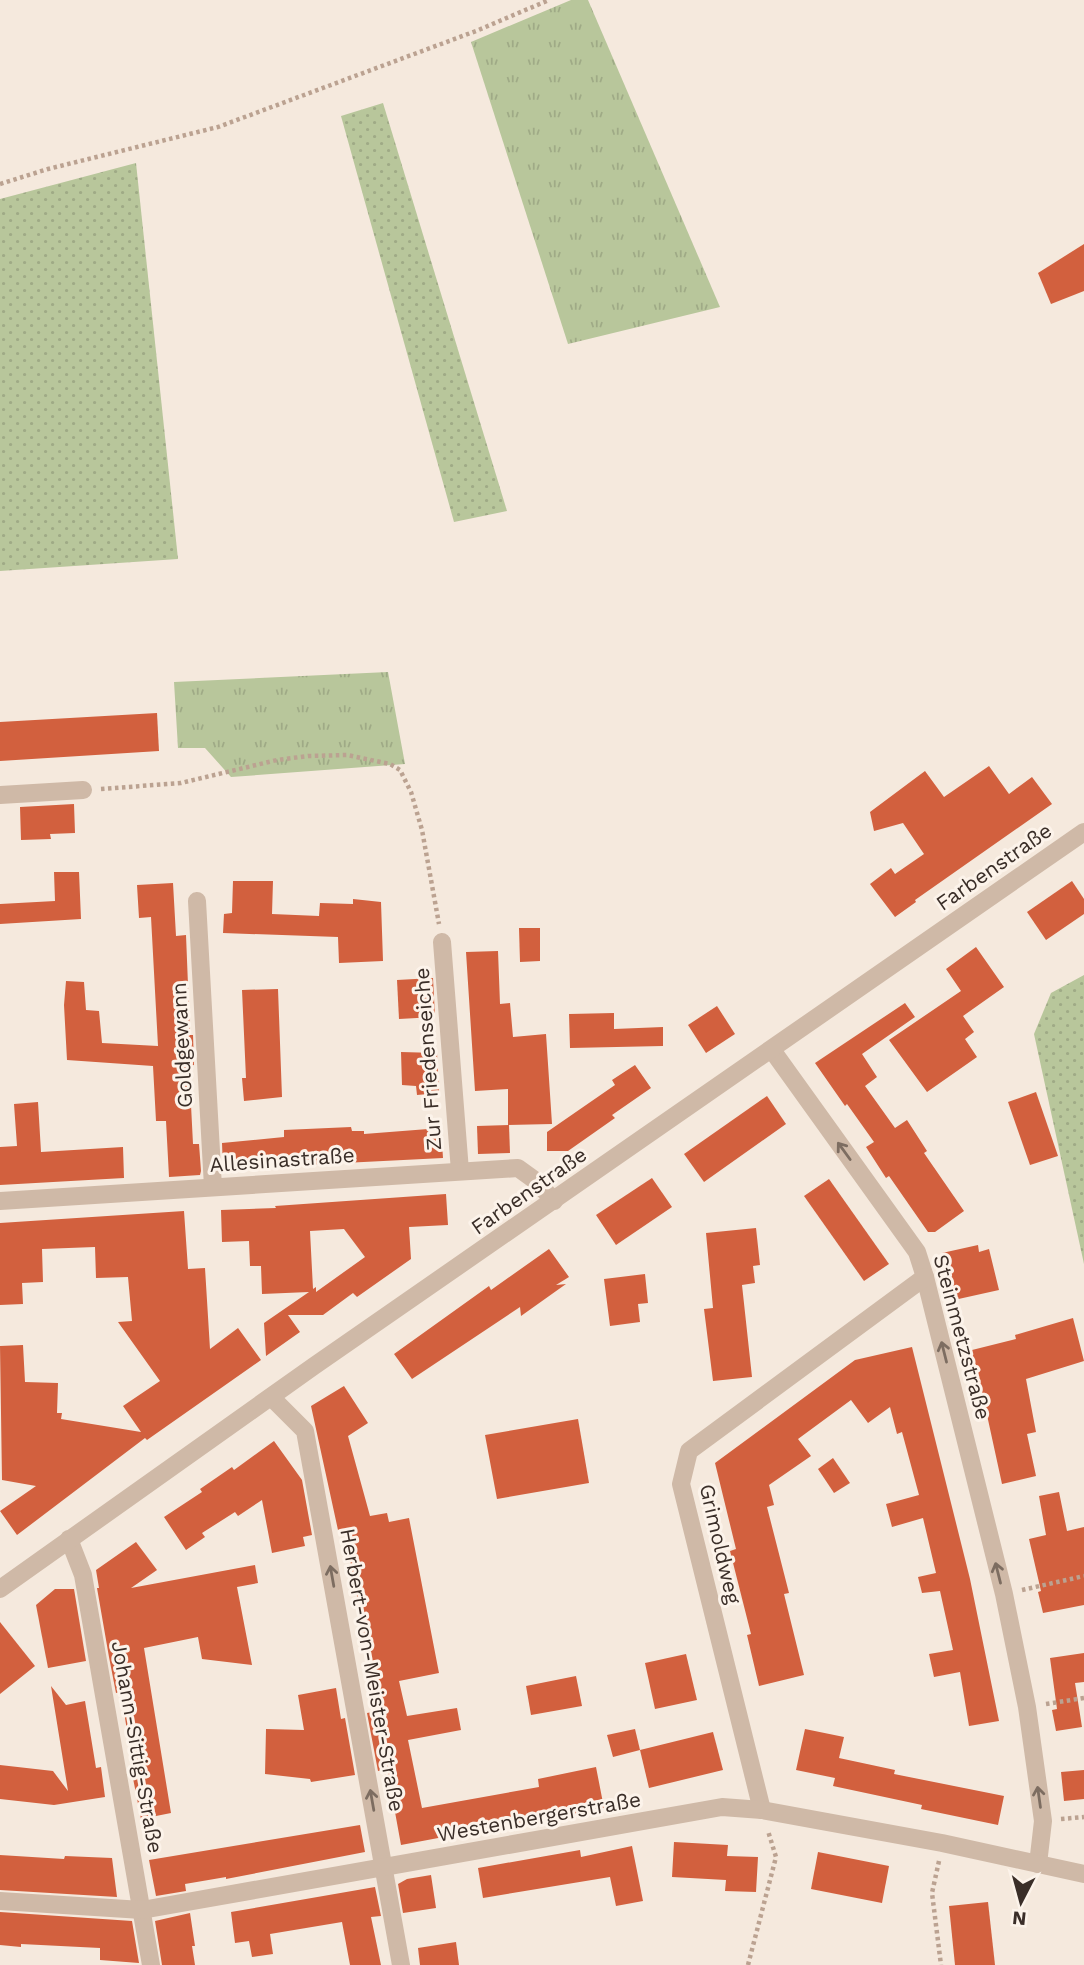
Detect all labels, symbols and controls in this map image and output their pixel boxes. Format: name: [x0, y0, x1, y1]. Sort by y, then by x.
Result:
street label: Farbenstraße: [931, 817, 1056, 916]
street label: Zur Friedenseiche: [409, 967, 446, 1151]
street label: Goldgewann: [166, 982, 197, 1108]
street label: Farbenstraße: [466, 1141, 591, 1240]
street label: Allesinastraße: [209, 1142, 355, 1177]
one-way arrow: [837, 1142, 852, 1161]
street label: Steinmetzstraße: [928, 1252, 997, 1422]
one-way arrow: [937, 1341, 950, 1364]
street label: Grimoldweg: [695, 1482, 747, 1607]
street label: Herbert-von-Meister-Straße: [335, 1526, 410, 1814]
one-way arrow: [991, 1562, 1005, 1585]
one-way arrow: [325, 1565, 338, 1588]
street label: Johann-Sittig-Straße: [107, 1639, 168, 1855]
street label: Westenbergerstraße: [435, 1786, 643, 1847]
one-way arrow: [1033, 1786, 1046, 1808]
one-way arrow: [365, 1789, 378, 1812]
north arrow: [986, 1867, 1056, 1937]
text: N: [1011, 1906, 1027, 1931]

